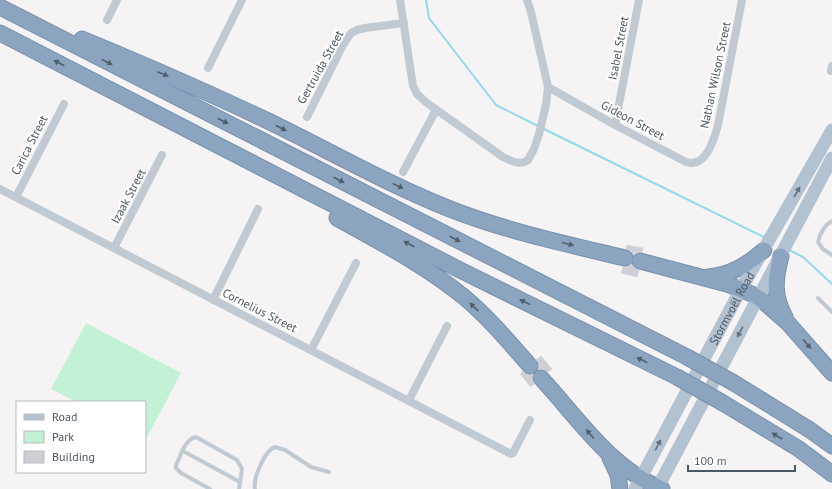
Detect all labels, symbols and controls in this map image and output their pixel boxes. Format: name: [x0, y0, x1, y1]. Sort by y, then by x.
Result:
street label: Isabel Street: [604, 15, 632, 81]
street label: Nathan Wilson Street: [696, 20, 734, 130]
street label: Gertruida Street: [294, 28, 346, 106]
one-way arrow: [102, 59, 113, 65]
one-way arrow: [53, 60, 64, 66]
one-way arrow: [157, 71, 169, 77]
street label: Gideon Street: [599, 97, 667, 143]
street label: Carica Street: [8, 113, 50, 177]
one-way arrow: [217, 118, 229, 124]
one-way arrow: [276, 125, 287, 131]
street label: Izaak Street: [107, 166, 149, 226]
one-way arrow: [333, 177, 345, 183]
one-way arrow: [392, 183, 403, 189]
one-way arrow: [793, 186, 800, 198]
one-way arrow: [449, 236, 461, 242]
one-way arrow: [403, 241, 415, 247]
one-way arrow: [562, 241, 574, 247]
street label: Stormvoël Road: [705, 269, 757, 347]
street label: Cornelius Street: [220, 285, 300, 335]
one-way arrow: [519, 299, 531, 305]
one-way arrow: [469, 302, 479, 312]
one-way arrow: [737, 326, 743, 338]
one-way arrow: [802, 339, 811, 349]
one-way arrow: [636, 357, 647, 363]
legend: [16, 401, 146, 473]
text: Road: [52, 409, 77, 424]
text: Park: [52, 429, 74, 444]
one-way arrow: [586, 429, 595, 440]
one-way arrow: [771, 432, 783, 439]
one-way arrow: [655, 439, 662, 450]
scale bar: [688, 447, 795, 473]
text: Building: [52, 449, 95, 464]
text: 100 m: [694, 453, 727, 468]

